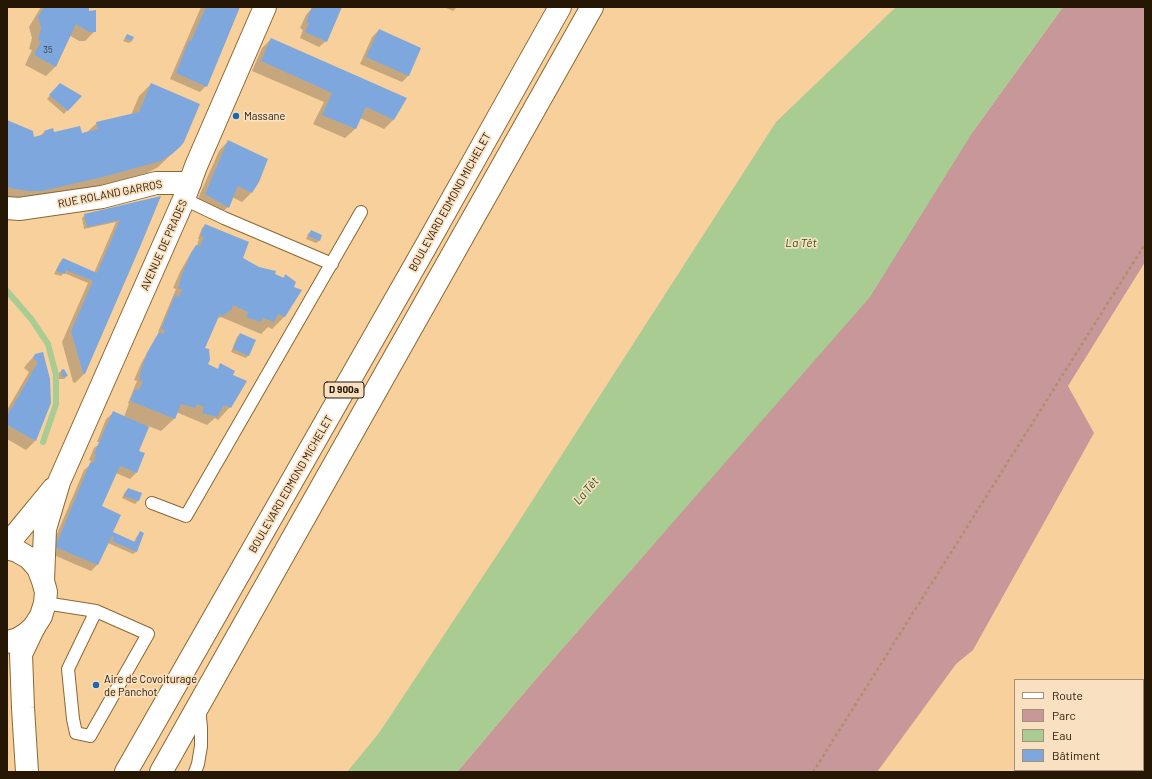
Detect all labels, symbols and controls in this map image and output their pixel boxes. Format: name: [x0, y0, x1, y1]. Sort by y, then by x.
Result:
house number: 35: [43, 45, 53, 55]
place label: Massane: [244, 109, 285, 123]
marker: Massane: [231, 111, 241, 121]
street label: BOULEVARD EDMOND MICHELET: [406, 130, 494, 274]
street label: RUE ROLAND GARROS: [57, 177, 163, 211]
street label: AVENUE DE PRADES: [138, 197, 190, 293]
water label: La Têt: [785, 236, 817, 250]
road number: D 900a: [324, 382, 364, 398]
street label: BOULEVARD EDMOND MICHELET: [246, 413, 336, 555]
water label: La Têt: [570, 474, 602, 508]
place label: Aire de Covoiturage de Panchot: [104, 672, 197, 698]
legend: [1014, 679, 1144, 771]
marker: Aire de Covoiturage de Panchot: [91, 680, 101, 690]
text: Route: [1052, 688, 1083, 702]
text: Parc: [1052, 708, 1076, 722]
text: Eau: [1052, 728, 1072, 742]
text: Bâtiment: [1052, 748, 1100, 762]

